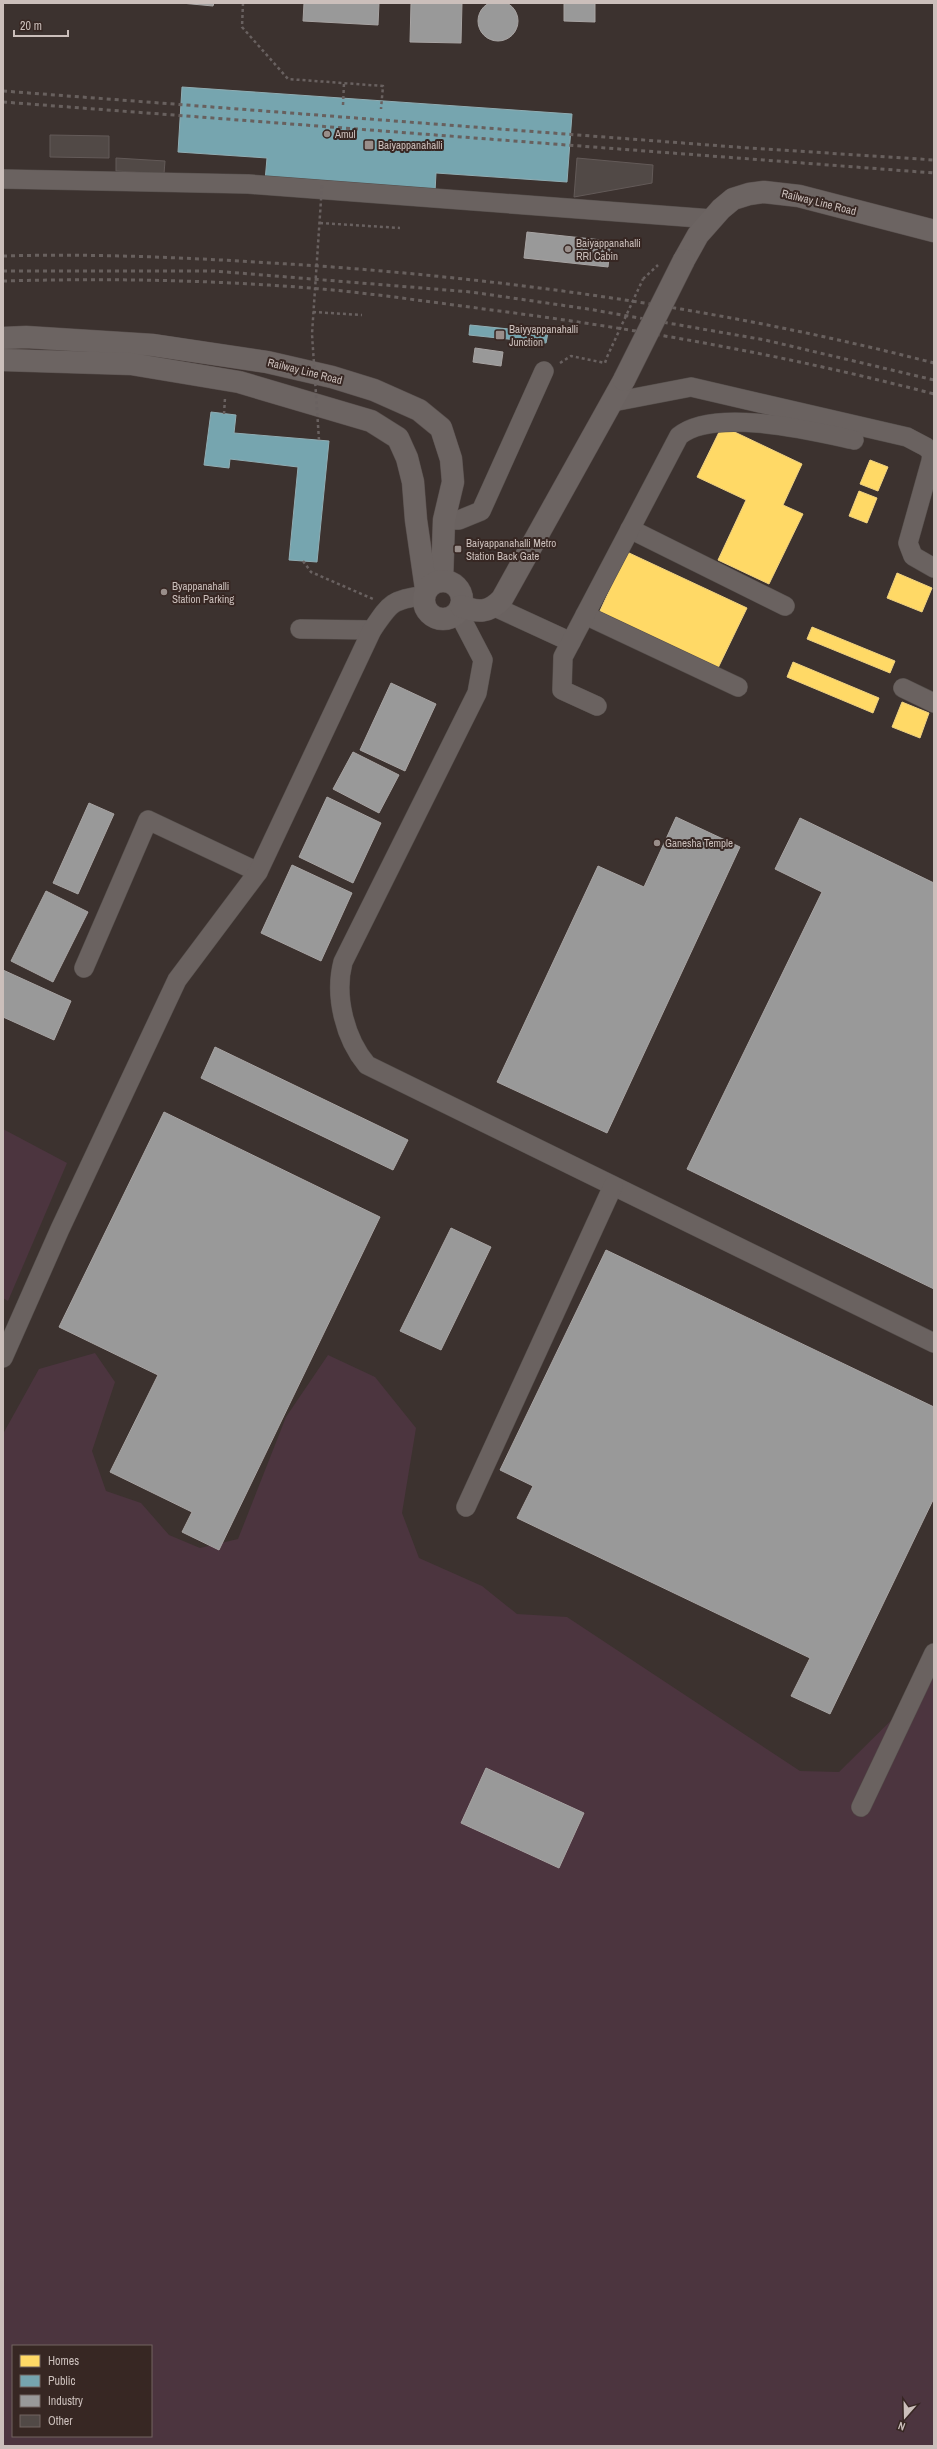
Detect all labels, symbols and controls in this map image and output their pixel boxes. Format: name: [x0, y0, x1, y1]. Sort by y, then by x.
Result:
scale bar: [14, 12, 68, 38]
text: 20 m: [20, 18, 42, 34]
place label: Amul: [334, 127, 356, 141]
marker: Amul: [322, 129, 332, 139]
place label: Baiyappanahalli: [378, 138, 443, 152]
marker: Baiyappanahalli: [363, 139, 375, 151]
street label: Railway Line Road: [780, 186, 858, 218]
place label: Baiyappanahalli RRI Cabin: [576, 236, 641, 263]
marker: Baiyappanahalli RRI Cabin: [563, 244, 573, 254]
place label: Baiyyappanahalli Junction: [509, 322, 578, 349]
marker: Baiyyappanahalli Junction: [494, 329, 506, 341]
street label: Railway Line Road: [266, 355, 344, 387]
place label: Baiyappanahalli Metro Station Back Gate: [466, 536, 556, 563]
marker: Baiyappanahalli Metro Station Back Gate: [453, 544, 463, 554]
place label: Byappanahalli Station Parking: [172, 579, 234, 606]
marker: Byappanahalli Station Parking: [159, 587, 169, 597]
place label: Ganesha Temple: [665, 836, 733, 850]
marker: Ganesha Temple: [652, 838, 662, 848]
legend: [12, 2345, 152, 2437]
text: Homes: [48, 2353, 79, 2369]
text: Public: [48, 2373, 75, 2389]
text: Industry: [48, 2393, 83, 2409]
north arrow: [885, 2397, 925, 2437]
text: Other: [48, 2413, 73, 2429]
text: N: [896, 2419, 907, 2434]

